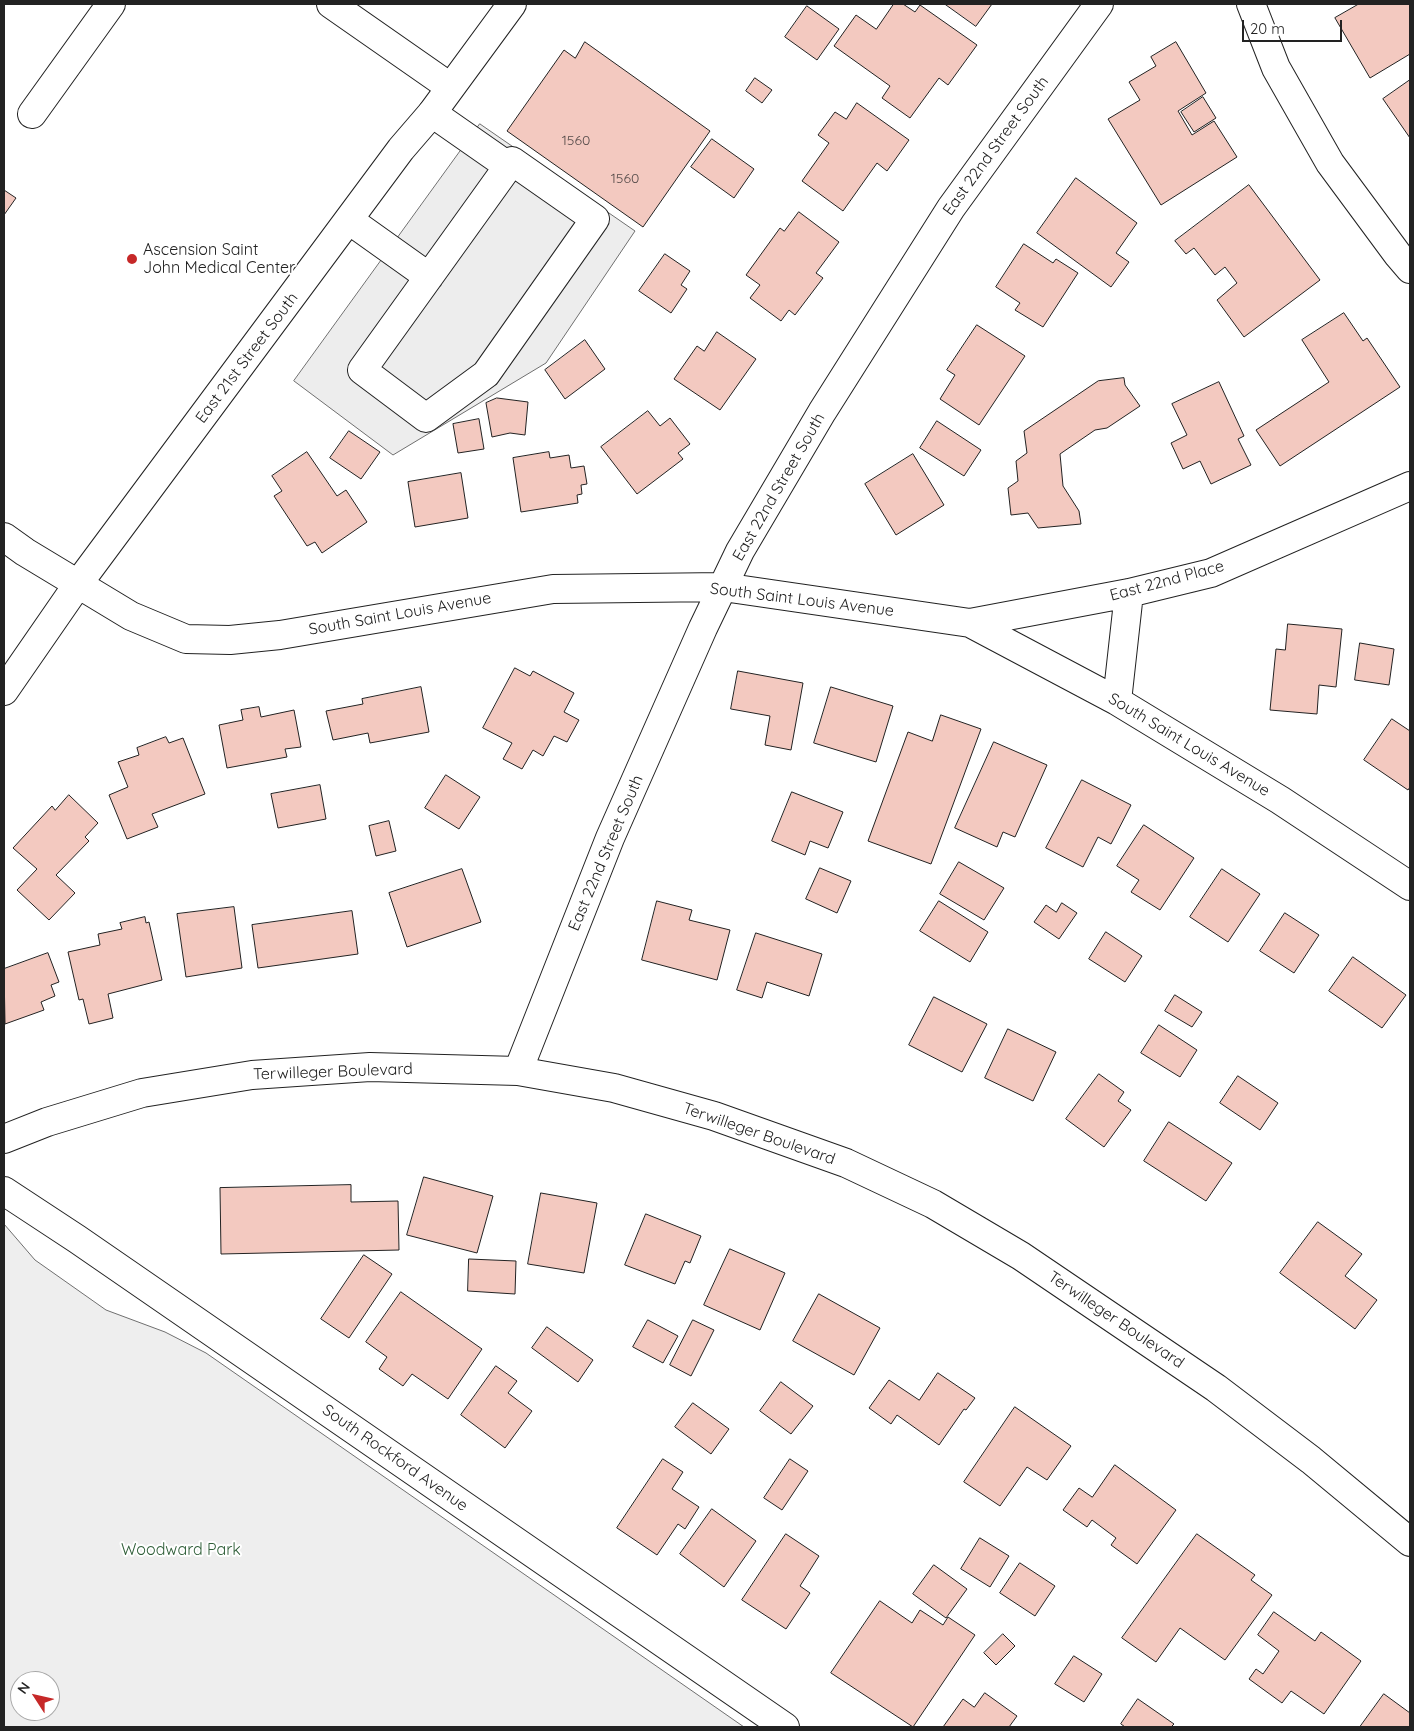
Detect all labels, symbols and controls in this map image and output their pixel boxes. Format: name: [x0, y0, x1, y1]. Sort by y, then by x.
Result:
scale bar: [1244, 10, 1344, 42]
text: 20 m: [1250, 19, 1285, 38]
street label: East 22nd Street South: [939, 73, 1053, 219]
house number: 1560: [562, 133, 590, 149]
house number: 1560: [611, 171, 639, 187]
place label: Ascension Saint John Medical Center: [143, 240, 295, 278]
marker: Ascension Saint John Medical Center: [125, 252, 139, 266]
street label: East 21st Street South: [192, 289, 302, 427]
street label: East 22nd Street South: [729, 410, 829, 564]
street label: East 22nd Place: [1108, 557, 1226, 605]
street label: South Saint Louis Avenue: [709, 579, 895, 621]
street label: South Saint Louis Avenue: [307, 588, 493, 640]
street label: South Saint Louis Avenue: [1105, 689, 1273, 801]
street label: East 22nd Street South: [564, 772, 648, 934]
street label: Terwilleger Boulevard: [253, 1060, 413, 1084]
street label: Terwilleger Boulevard: [680, 1099, 838, 1169]
street label: Terwilleger Boulevard: [1044, 1267, 1188, 1373]
street label: South Rockford Avenue: [319, 1400, 471, 1516]
park label: Woodward Park: [121, 1540, 241, 1560]
north arrow: [10, 1671, 60, 1721]
text: N: [13, 1679, 34, 1697]

